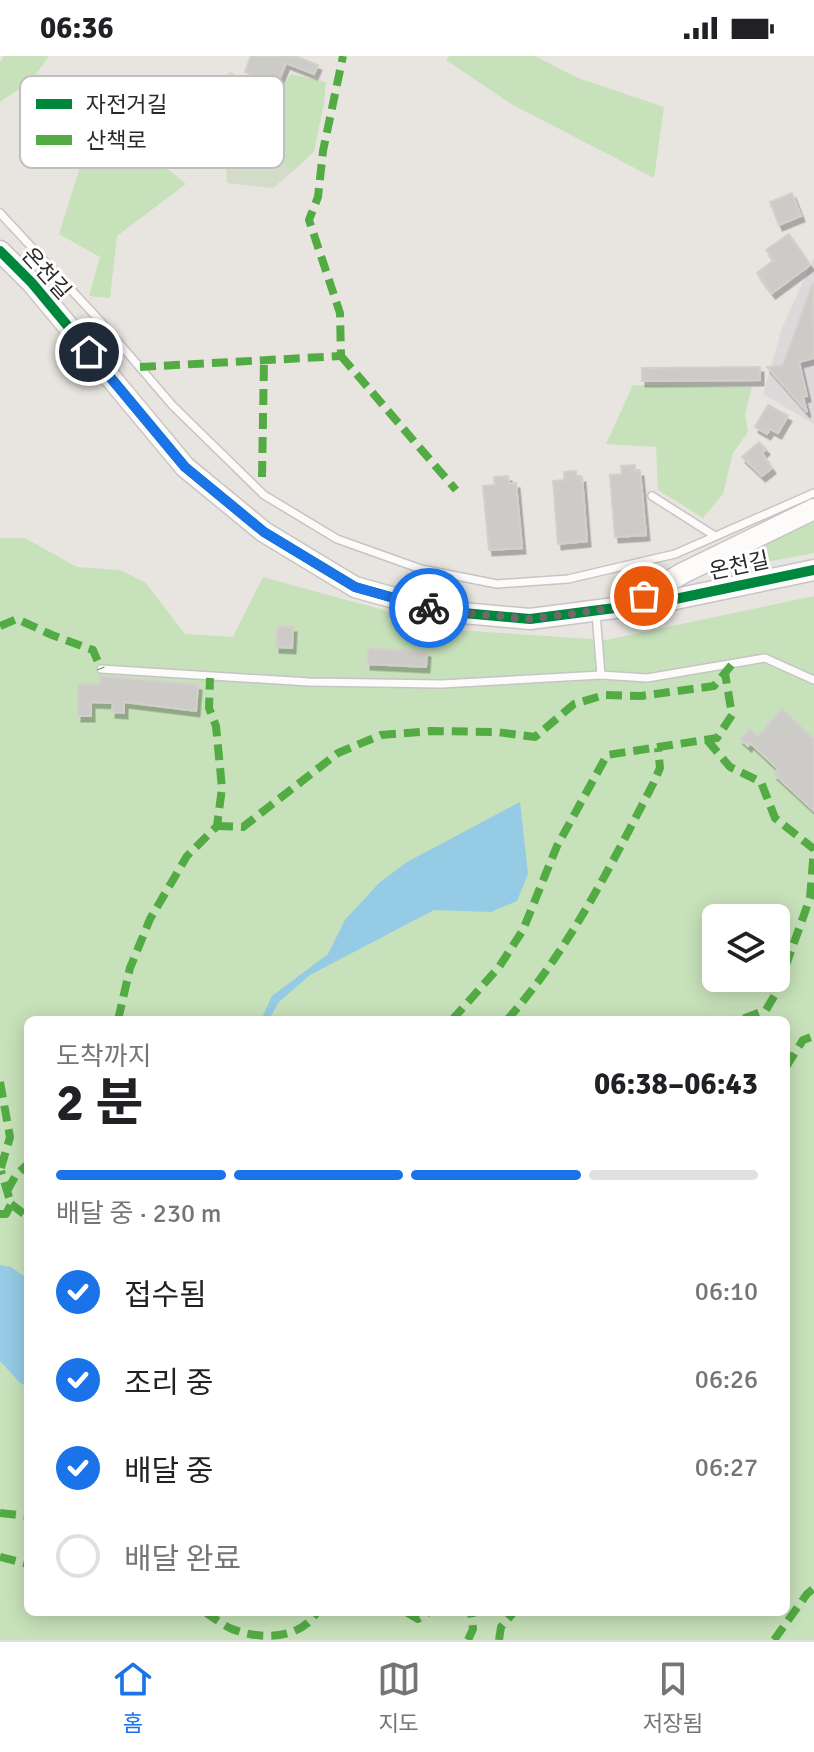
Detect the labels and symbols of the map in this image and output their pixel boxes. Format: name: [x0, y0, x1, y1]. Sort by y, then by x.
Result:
legend: [20, 76, 284, 168]
text: 자전거길: [86, 91, 167, 118]
text: 산책로: [86, 127, 147, 154]
street label: 온천길: [16, 242, 77, 305]
pin: [55, 318, 123, 386]
street label: 온천길: [707, 546, 772, 585]
pin: [610, 562, 678, 630]
courier: [389, 568, 469, 648]

